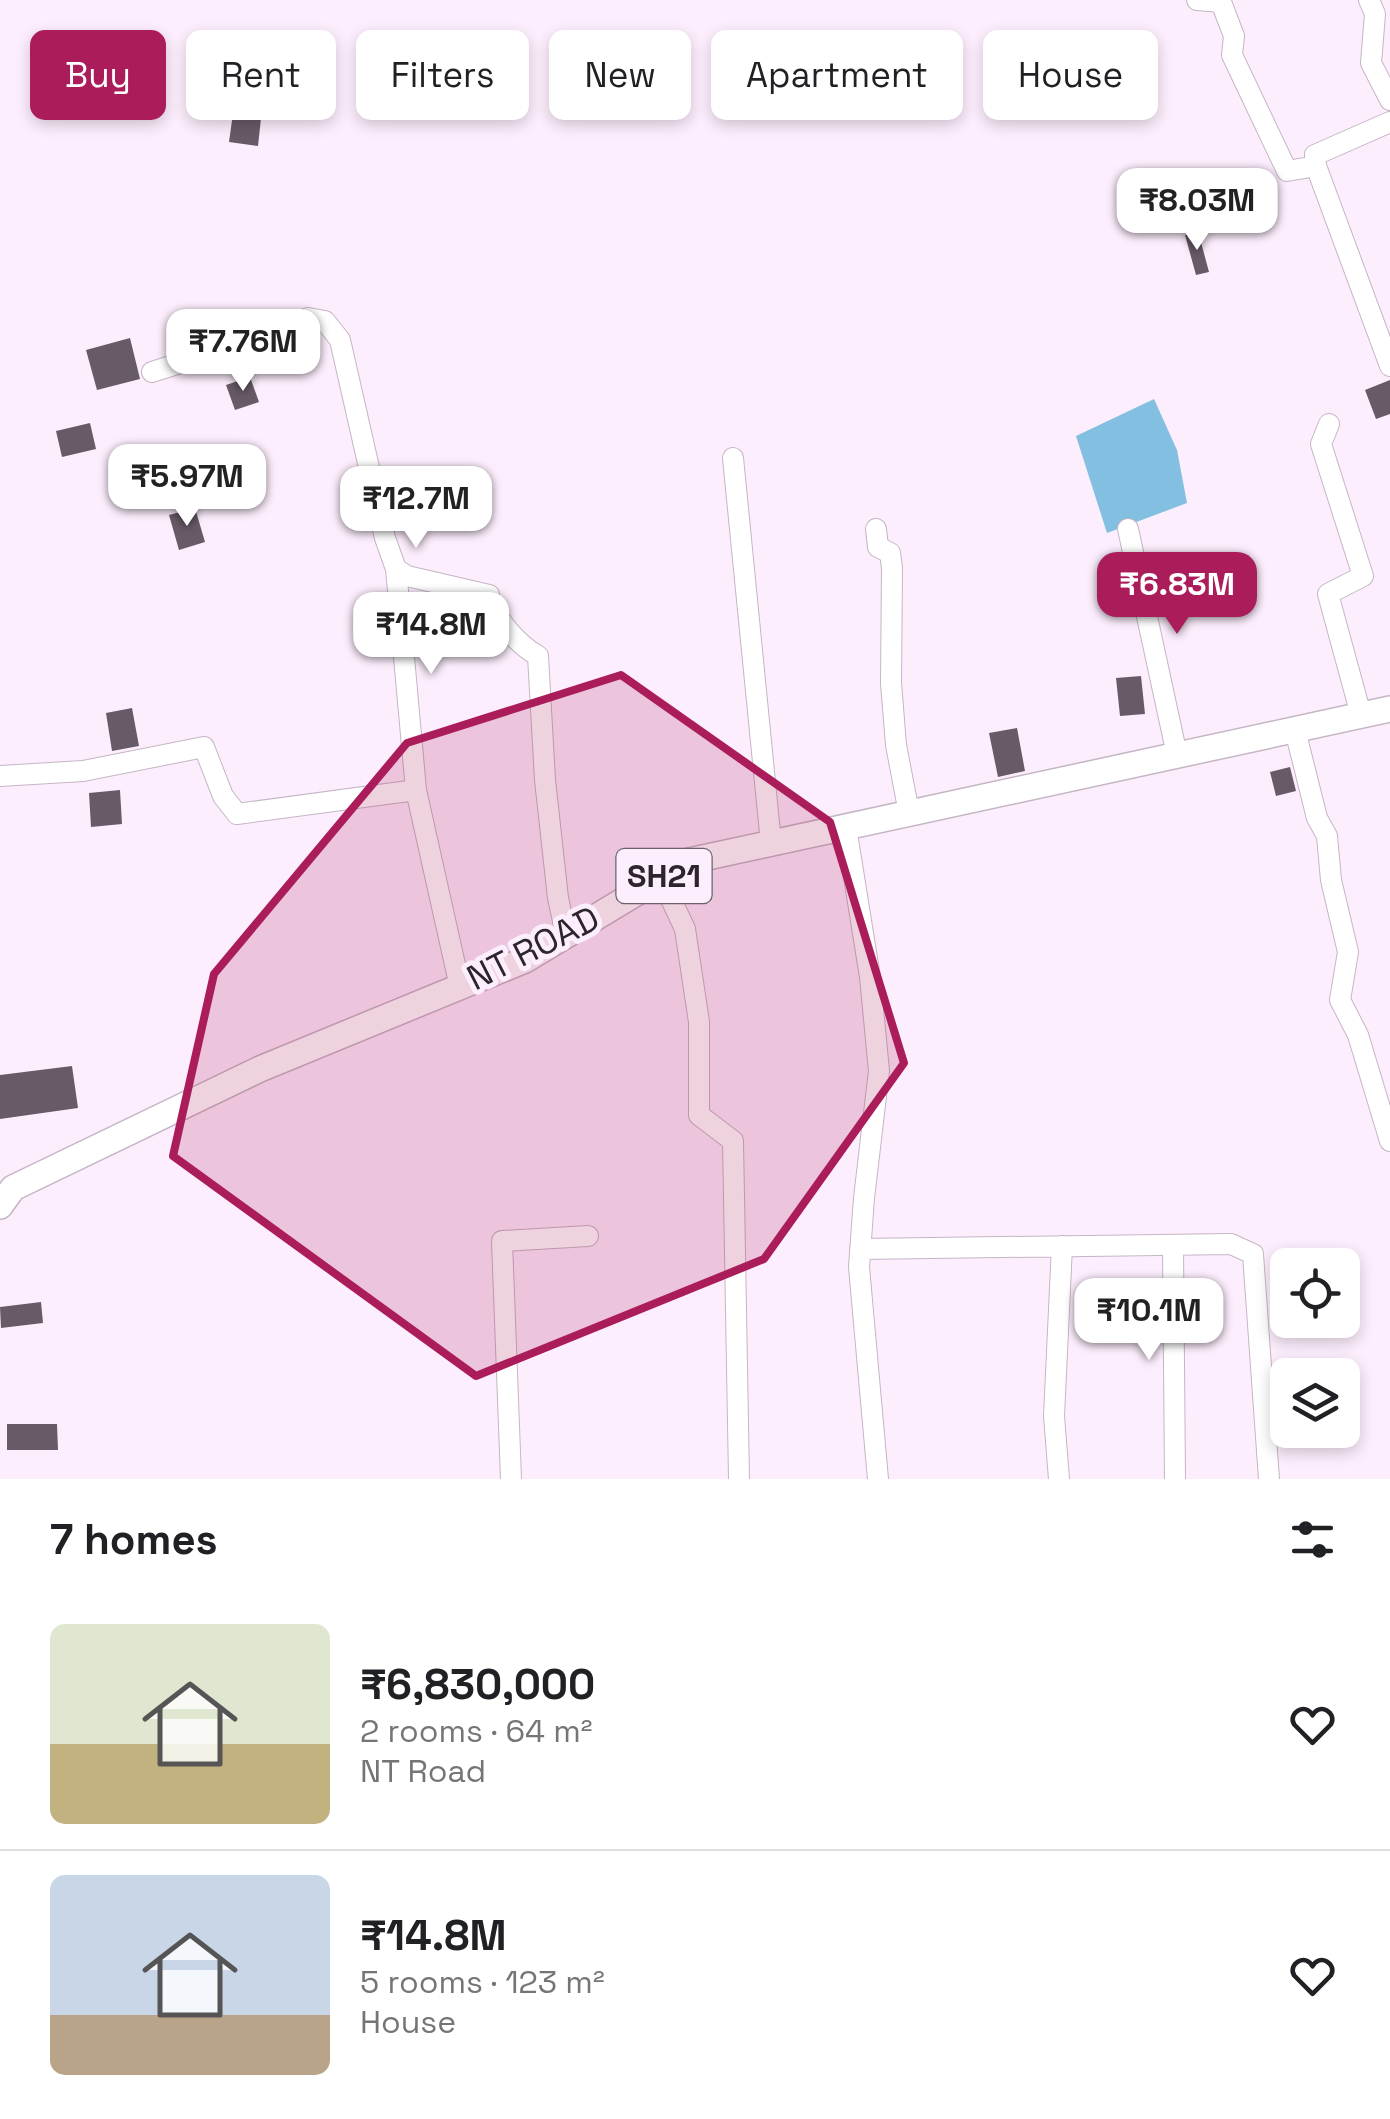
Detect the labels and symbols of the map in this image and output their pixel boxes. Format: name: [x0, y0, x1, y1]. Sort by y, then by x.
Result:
pin: ₹8.03M: [1116, 168, 1278, 253]
pin: ₹7.76M: [162, 309, 324, 394]
pin: ₹5.97M: [106, 444, 268, 529]
pin: ₹12.7M: [335, 466, 497, 551]
pin: ₹6.83M: [1096, 552, 1258, 637]
pin: ₹14.8M: [350, 592, 512, 677]
road number: SH21: [616, 849, 712, 903]
street label: NT ROAD: [460, 896, 606, 1000]
pin: ₹10.1M: [1068, 1278, 1230, 1363]

